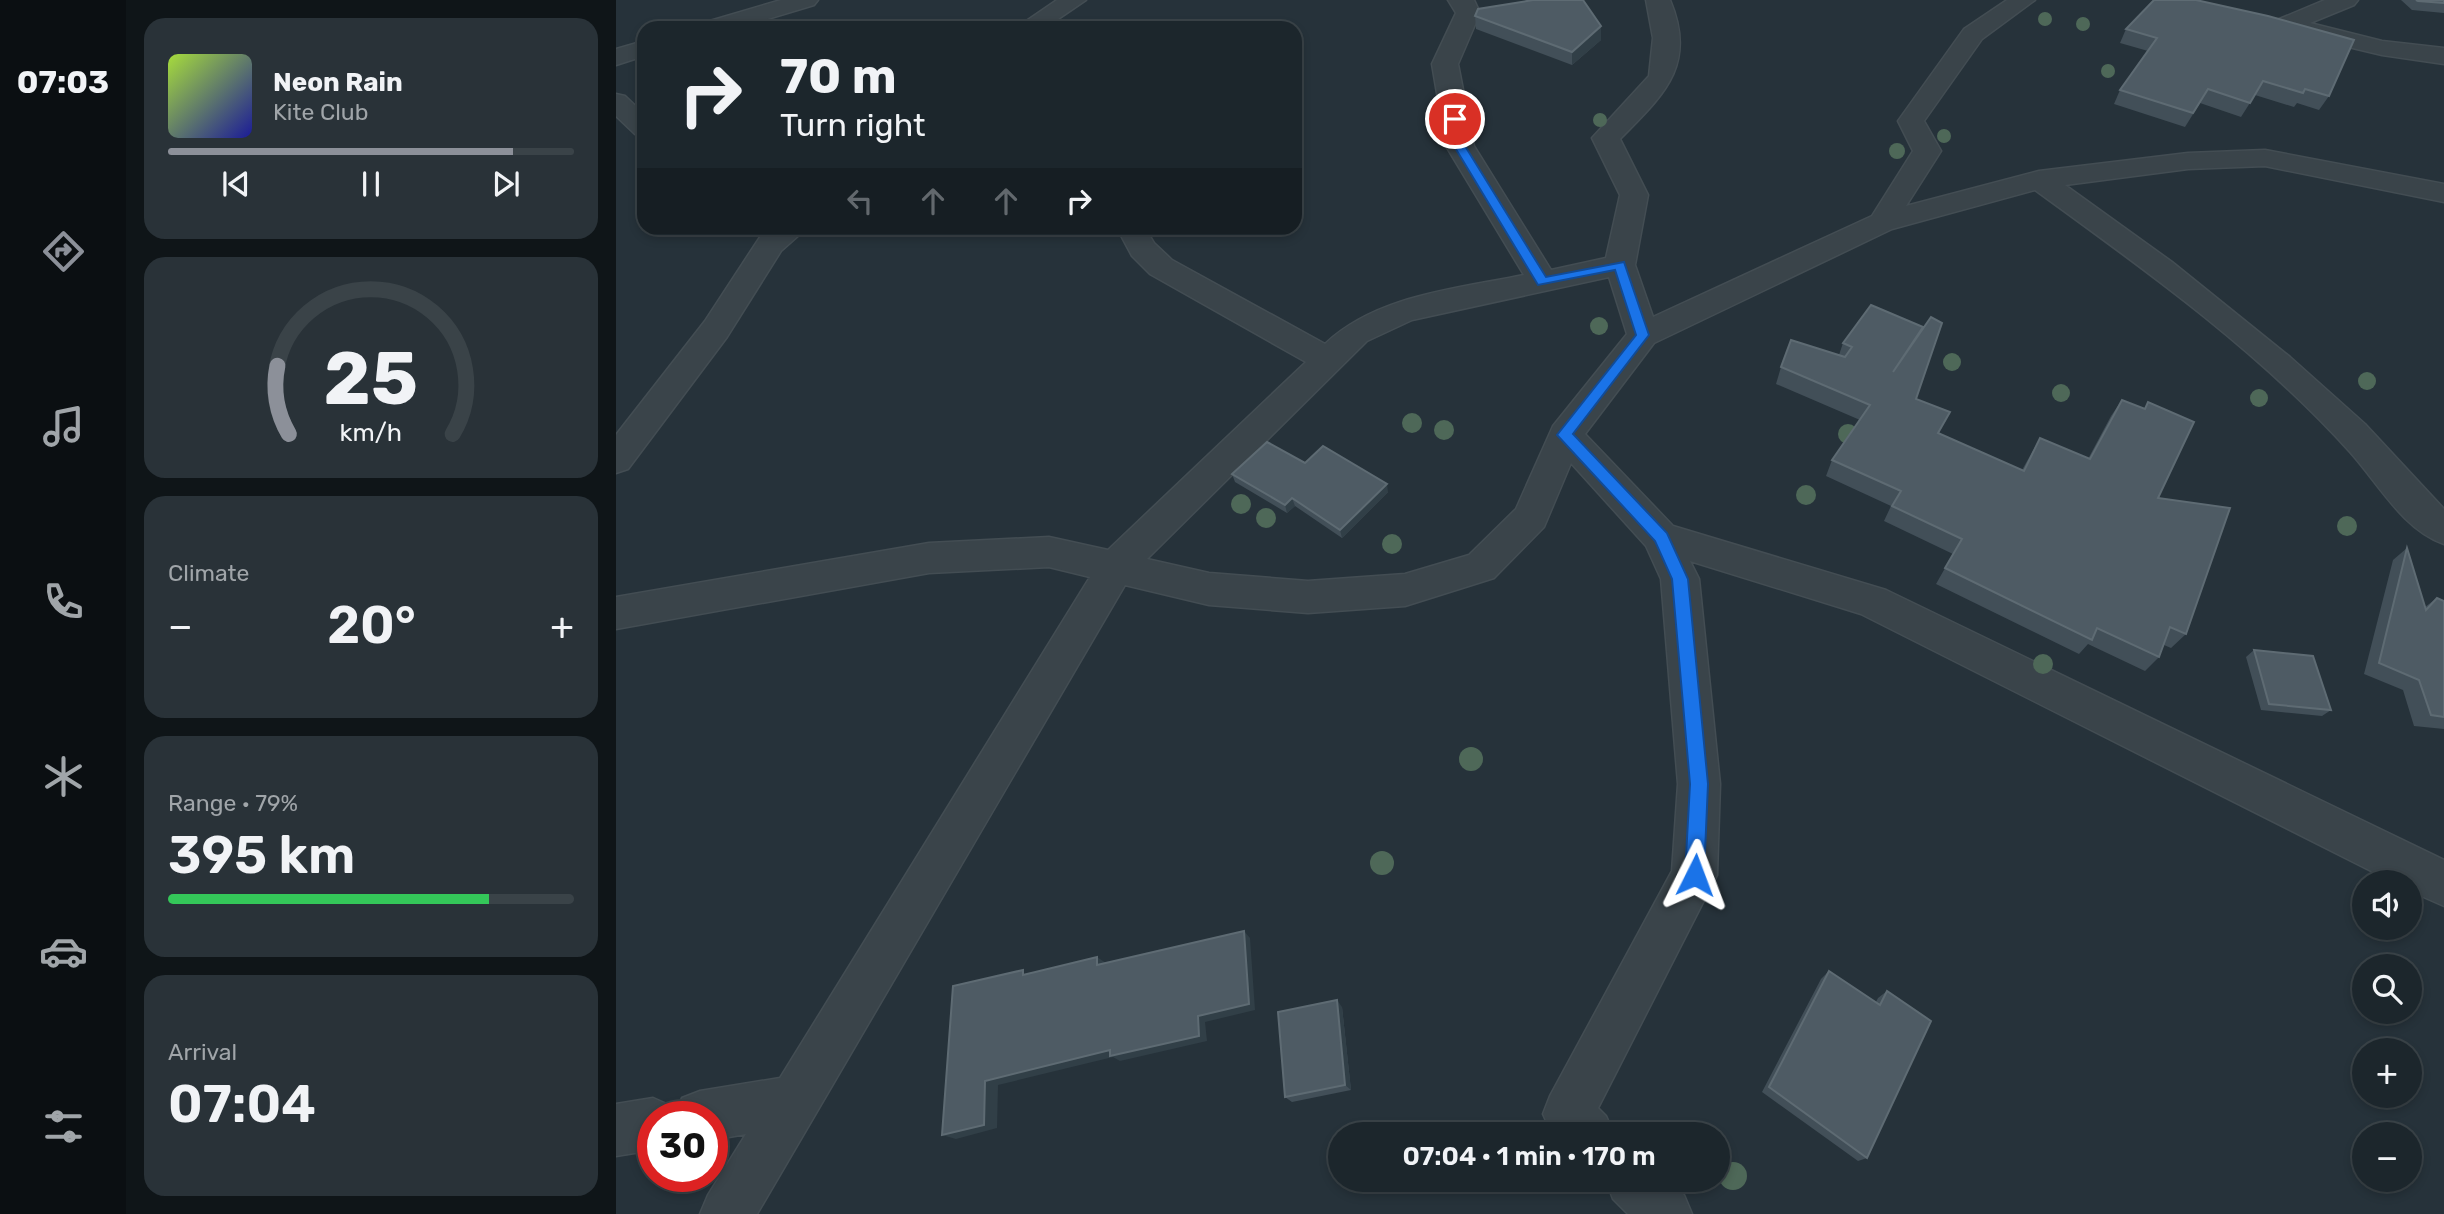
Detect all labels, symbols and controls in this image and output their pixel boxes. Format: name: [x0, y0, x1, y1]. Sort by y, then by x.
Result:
text: 70 m: [780, 47, 897, 105]
icon: right: [665, 49, 756, 140]
text: 07:03: [17, 63, 109, 101]
text: Neon Rain: [273, 67, 403, 98]
pin: [1425, 89, 1485, 149]
text: Kite Club: [273, 98, 368, 126]
icon: arrive: [1436, 100, 1474, 138]
text: Turn right: [780, 106, 925, 144]
icon: previous: [217, 165, 255, 203]
icon: pause: [352, 165, 390, 203]
icon: next: [487, 165, 525, 203]
icon: left: [841, 182, 879, 220]
icon: ahead: [914, 182, 952, 220]
icon: ahead: [987, 182, 1025, 220]
icon: right: [1060, 182, 1098, 220]
icon: directions: [39, 227, 88, 276]
text: 25: [324, 336, 418, 422]
icon: music: [39, 402, 88, 451]
text: km/h: [340, 418, 402, 447]
text: Climate: [168, 559, 249, 587]
icon: phone: [39, 577, 88, 626]
text: 20°: [327, 594, 416, 656]
text: −: [168, 603, 193, 649]
text: +: [550, 603, 574, 649]
icon: climate: [39, 752, 88, 801]
text: Range · 79%: [168, 789, 298, 817]
text: 395 km: [168, 824, 355, 886]
position arrow: [1658, 838, 1732, 912]
map controls: [2352, 870, 2422, 1192]
button: sound: [2352, 870, 2422, 940]
icon: car: [39, 927, 88, 976]
button: search: [2352, 954, 2422, 1024]
text: Arrival: [168, 1038, 237, 1066]
button: +: [2352, 1038, 2422, 1108]
text: 07:04: [168, 1073, 316, 1135]
speed limit sign: 30: [637, 1101, 728, 1192]
icon: filters: [39, 1102, 88, 1151]
button: −: [2352, 1122, 2422, 1192]
text: 07:04 · 1 min · 170 m: [1402, 1141, 1656, 1172]

